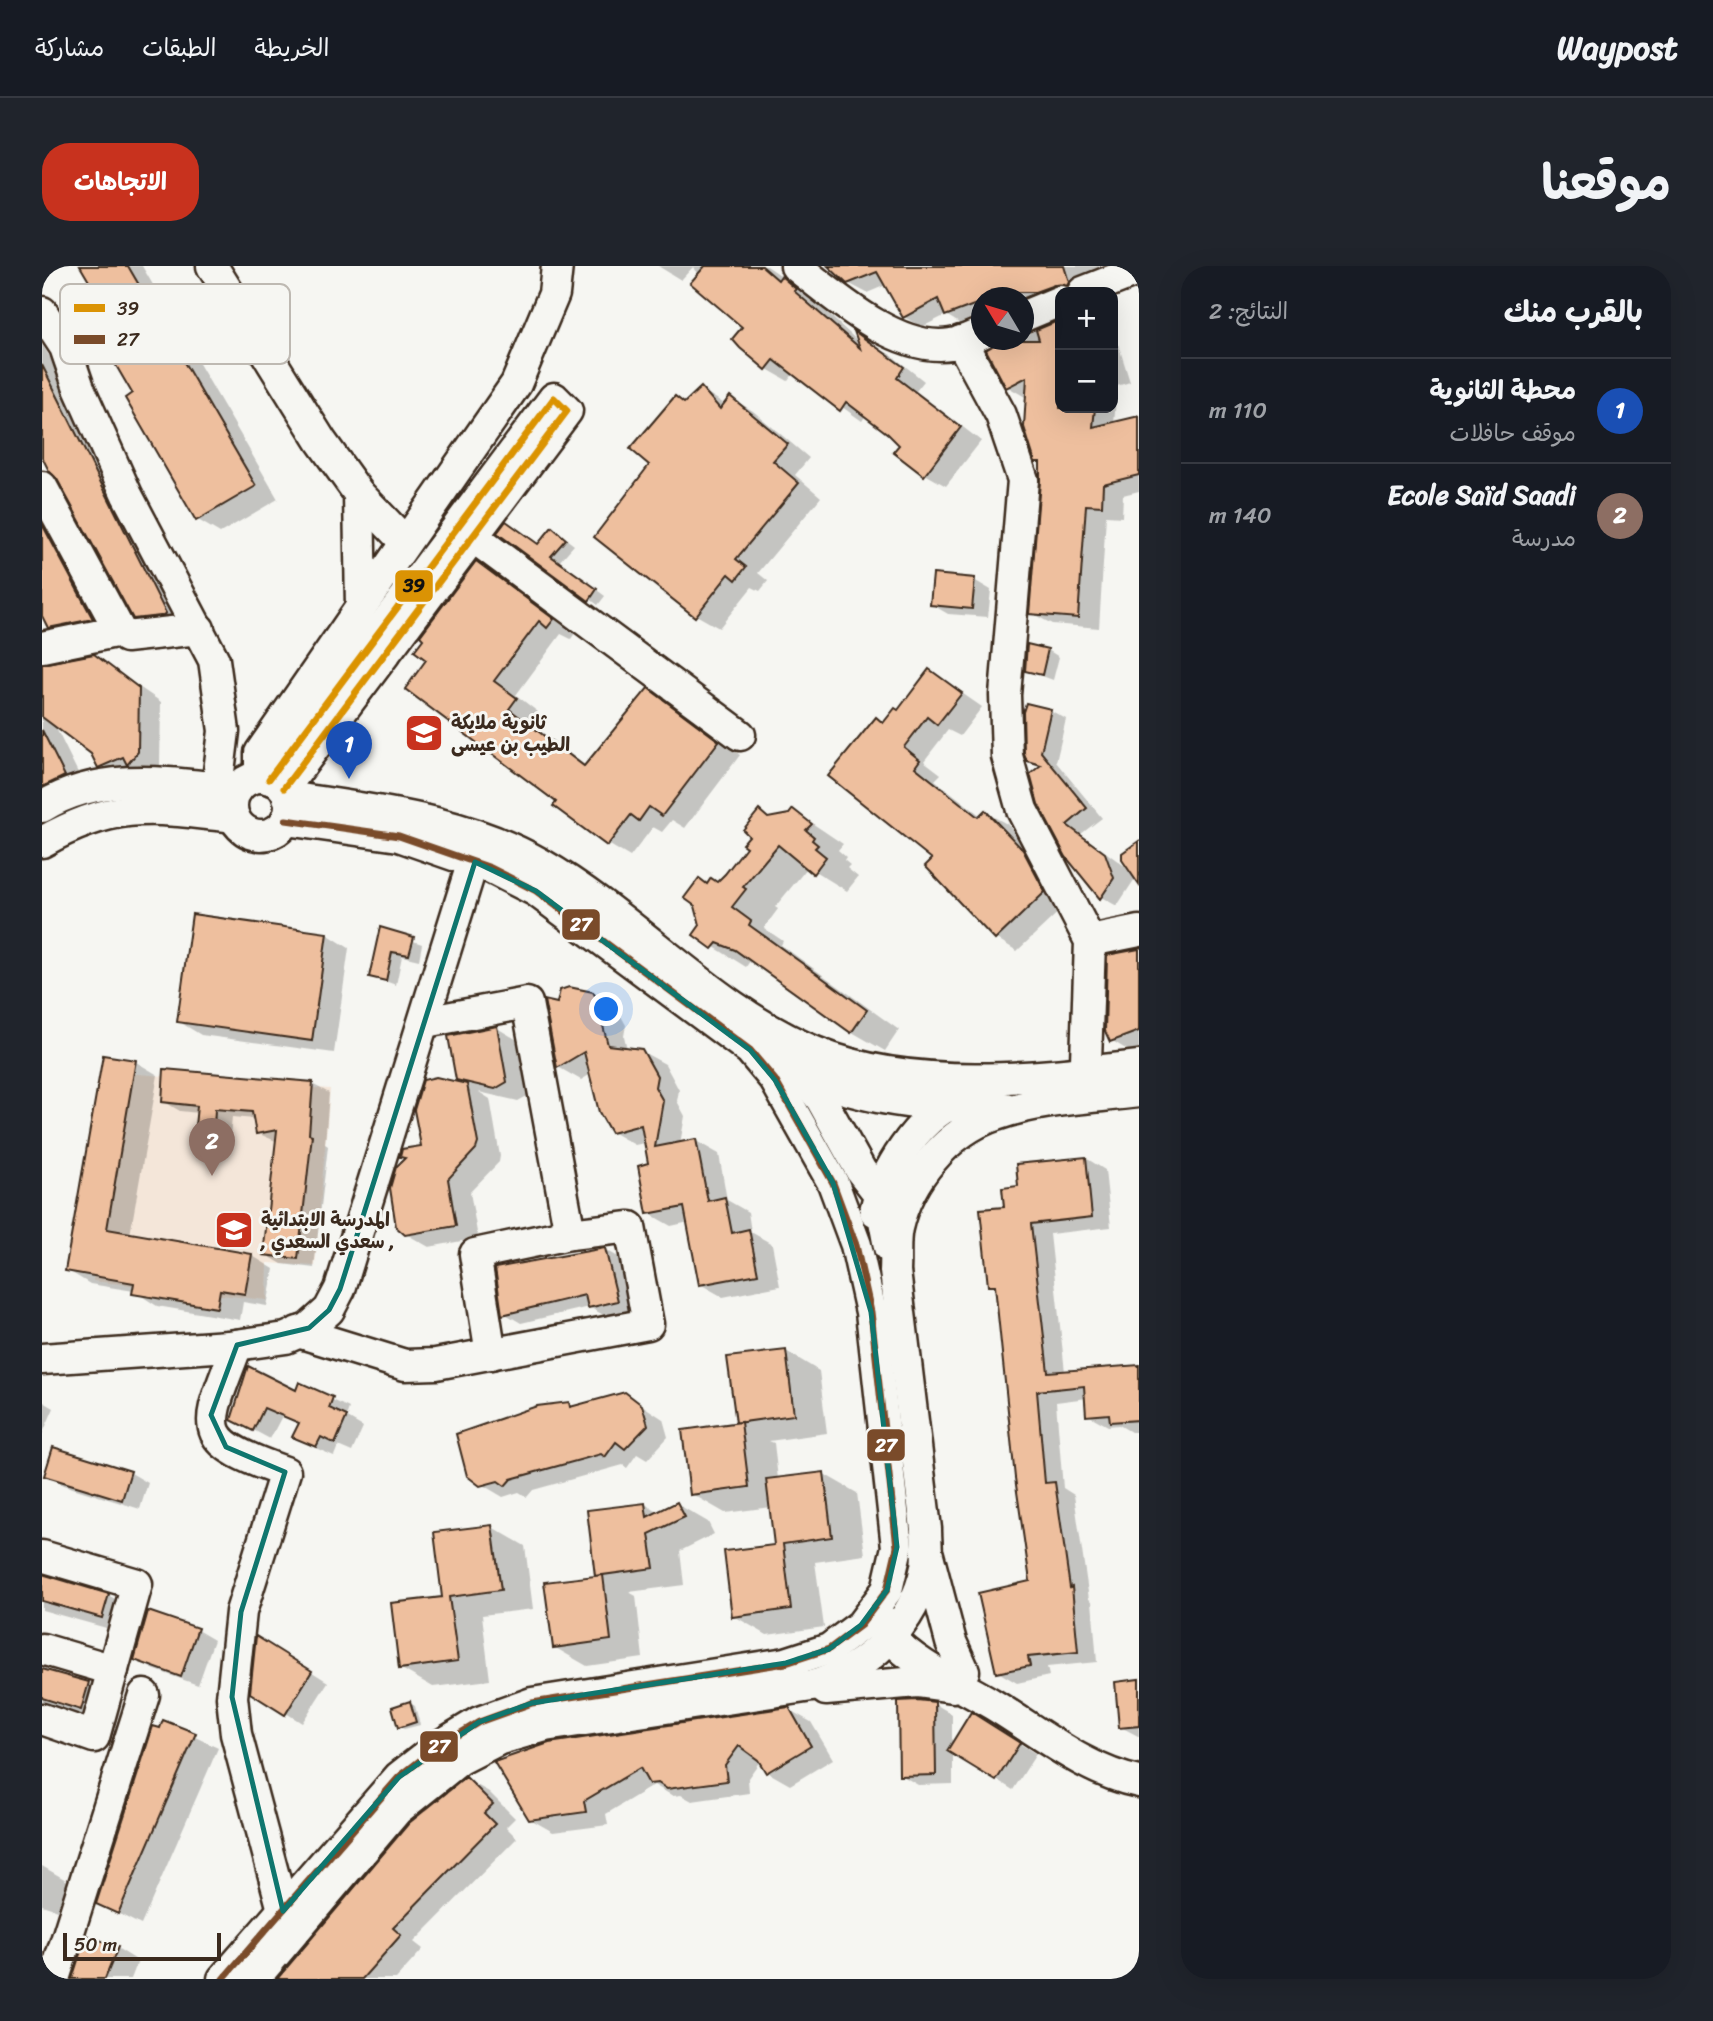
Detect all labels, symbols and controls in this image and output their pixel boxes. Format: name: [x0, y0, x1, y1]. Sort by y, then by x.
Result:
text: Waypost: [1557, 19, 1678, 77]
text: مشاركة: [35, 27, 104, 69]
text: الطبقات: [142, 27, 217, 69]
text: الخريطة: [255, 27, 329, 69]
text: موقعنا: [1541, 139, 1671, 226]
button: الاتجاهات: [42, 143, 199, 221]
legend: [60, 284, 290, 364]
text: بالقرب منك: [1504, 285, 1643, 339]
north arrow: [971, 287, 1034, 350]
map controls: [1055, 287, 1118, 413]
button: +: [1055, 287, 1118, 350]
text: النتائج: 2: [1209, 291, 1288, 332]
text: 39: [117, 292, 139, 325]
text: 27: [117, 323, 140, 356]
button: −: [1055, 350, 1118, 413]
text: محطة الثانوية: [1430, 367, 1576, 413]
text: 110 m: [1209, 390, 1267, 431]
text: 1: [1615, 390, 1625, 431]
text: موقف حافلات: [1450, 413, 1576, 454]
text: Ecole Saïd Saadi: [1387, 472, 1576, 518]
text: 140 m: [1209, 495, 1271, 536]
text: 2: [1613, 495, 1627, 536]
text: مدرسة: [1512, 518, 1576, 559]
line badge: 39: [394, 569, 434, 603]
text: 39: [402, 569, 425, 602]
place label: ثانوية ملايكة الطيب بن عيسى: [451, 706, 570, 761]
school or university icon: ثانوية ملايكة الطيب بن عيسى: [403, 712, 445, 754]
pin: 1: [326, 721, 372, 779]
line badge: 27: [561, 908, 601, 941]
text: 27: [569, 908, 594, 941]
your location: [589, 992, 623, 1026]
pin: 2: [189, 1118, 235, 1176]
place label: المدرسة الابتدائية , سعدي السعدي ,: [259, 1203, 395, 1258]
school or university icon: المدرسة الابتدائية , سعدي السعدي ,: [213, 1209, 255, 1251]
line badge: 27: [866, 1428, 906, 1462]
text: 27: [874, 1429, 899, 1462]
line badge: 27: [419, 1730, 459, 1763]
text: 27: [427, 1730, 452, 1763]
text: 50 m: [74, 1928, 117, 1961]
scale bar: [63, 1930, 220, 1962]

